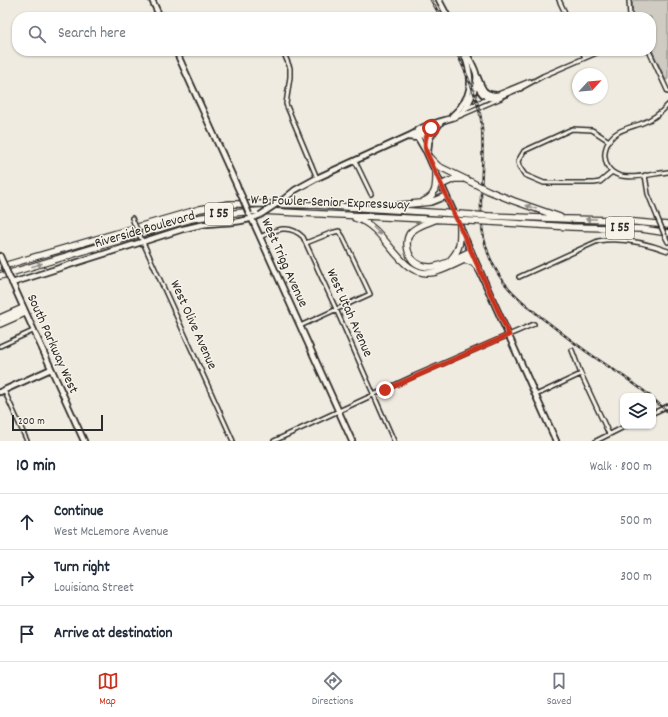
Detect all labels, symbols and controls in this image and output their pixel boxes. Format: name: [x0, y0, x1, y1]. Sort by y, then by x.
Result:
search box: [12, 12, 656, 56]
icon: search: [26, 23, 48, 45]
text: Search here: [58, 23, 126, 45]
north arrow: [572, 68, 608, 104]
route start: [422, 119, 440, 137]
street label: W B Fowler Senior Expressway: [250, 190, 410, 216]
road number: I 55: [205, 203, 233, 225]
one-way arrow: [525, 204, 537, 210]
street label: Riverside Boulevard: [92, 206, 198, 254]
street label: West Trigg Avenue: [255, 215, 313, 311]
one-way arrow: [584, 216, 597, 222]
road number: I 55: [606, 217, 634, 239]
one-way arrow: [372, 226, 382, 236]
one-way arrow: [32, 262, 44, 268]
street label: West Utah Avenue: [321, 266, 377, 360]
street label: West Olive Avenue: [164, 277, 222, 373]
street label: South Parkway West: [21, 291, 83, 397]
route end: [376, 381, 394, 399]
map controls: [620, 393, 656, 429]
button: layers: [620, 393, 656, 429]
scale bar: [12, 413, 103, 432]
text: 200 m: [18, 414, 45, 430]
text: 10 min: [16, 455, 56, 479]
text: Walk · 800 m: [590, 458, 652, 477]
text: Continue: [54, 501, 103, 523]
icon: ahead: [16, 511, 38, 533]
text: 500 m: [620, 512, 652, 531]
text: West McLemore Avenue: [54, 523, 168, 542]
text: Turn right: [54, 557, 110, 579]
icon: right: [16, 567, 38, 589]
text: 300 m: [620, 568, 652, 587]
text: Louisiana Street: [54, 579, 134, 598]
icon: arrive: [16, 623, 38, 645]
text: Arrive at destination: [54, 623, 172, 645]
tab: Map: [97, 670, 119, 710]
tab: Directions: [312, 670, 354, 710]
tab: Saved: [547, 670, 571, 710]

